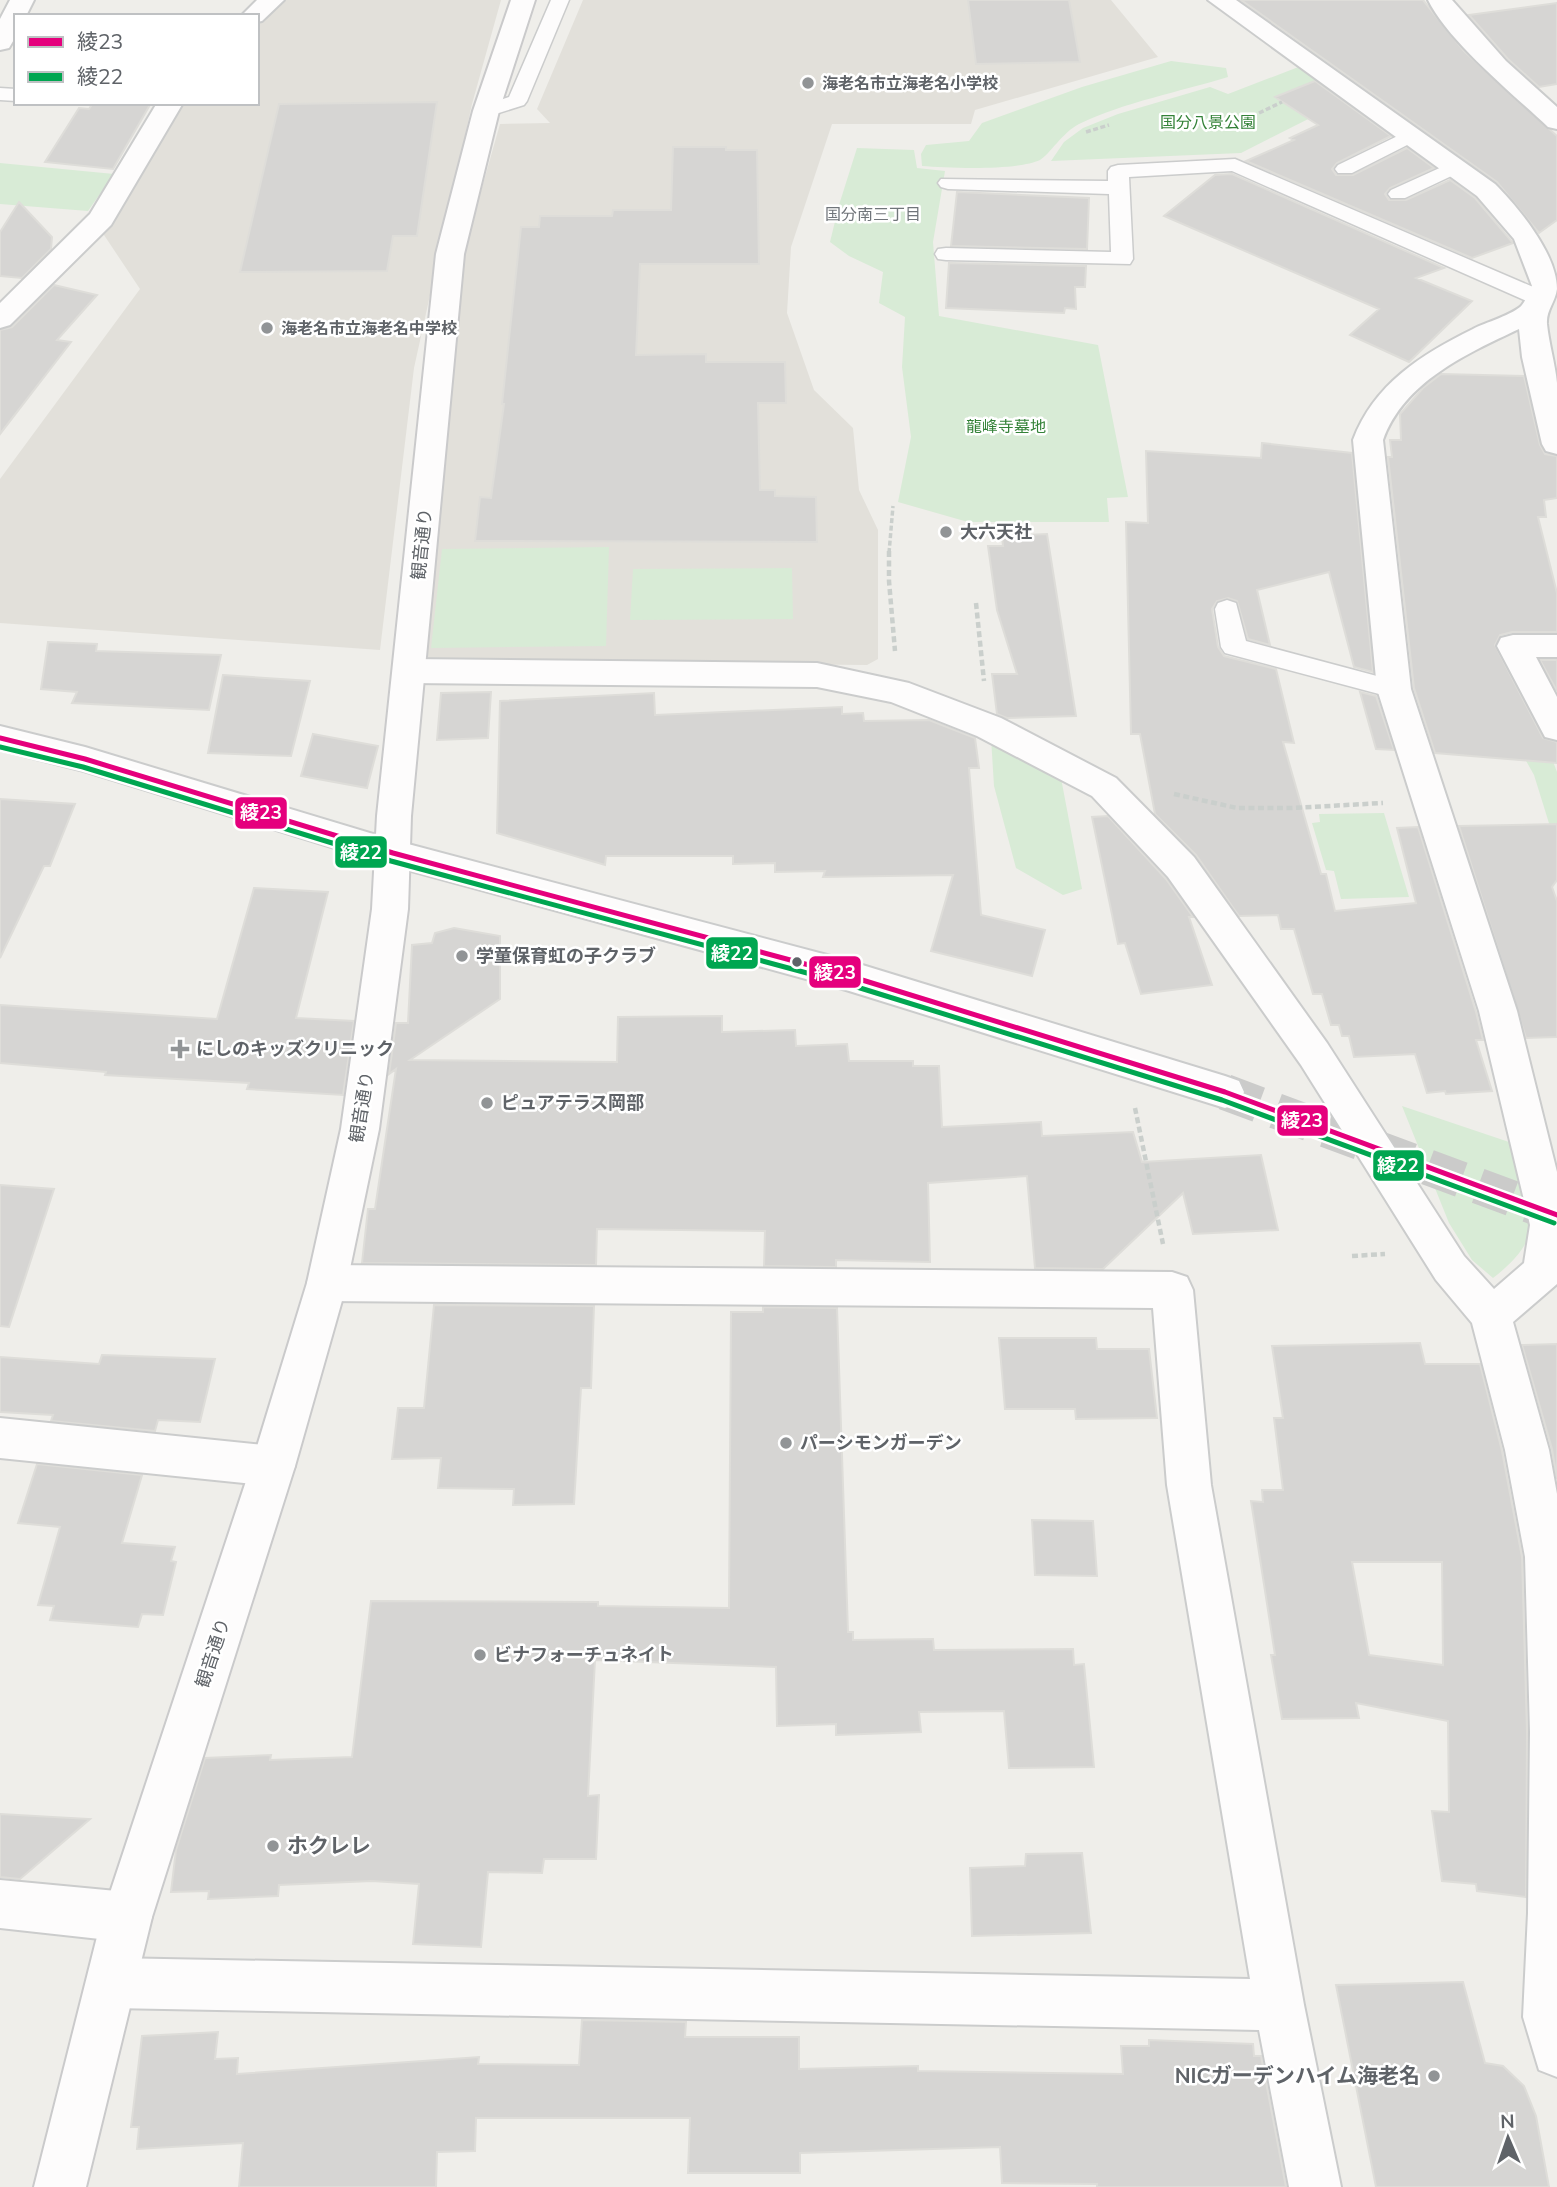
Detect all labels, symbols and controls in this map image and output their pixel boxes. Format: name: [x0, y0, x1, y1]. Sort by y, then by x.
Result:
legend: [14, 14, 259, 105]
text: 綾23: [77, 28, 123, 54]
text: 綾22: [77, 63, 123, 89]
place label: 海老名市立海老名小学校: [822, 73, 998, 93]
marker: 海老名市立海老名小学校: [800, 75, 816, 91]
park label: 国分八景公園: [1160, 112, 1256, 132]
district label: 国分南三丁目: [825, 204, 921, 224]
place label: 海老名市立海老名中学校: [281, 318, 457, 338]
marker: 海老名市立海老名中学校: [259, 320, 275, 336]
park label: 龍峰寺墓地: [966, 416, 1046, 436]
street label: 観音通り: [406, 507, 437, 581]
place label: 大六天社: [960, 520, 1032, 543]
marker: 大六天社: [938, 524, 954, 540]
line badge: 綾23: [234, 796, 288, 830]
text: 綾23: [240, 800, 282, 824]
line badge: 綾22: [334, 835, 388, 869]
text: 綾22: [340, 840, 382, 864]
line badge: 綾22: [705, 936, 759, 970]
text: 綾22: [711, 941, 753, 965]
place label: 学童保育虹の子クラブ: [476, 944, 656, 967]
marker: 学童保育虹の子クラブ: [454, 948, 470, 964]
unlabelled marker: [790, 955, 804, 969]
line badge: 綾23: [808, 955, 862, 989]
text: 綾23: [814, 960, 856, 984]
place label: にしのキッズクリニック: [196, 1037, 394, 1060]
marker: にしのキッズクリニック: [170, 1039, 190, 1059]
street label: 観音通り: [345, 1070, 378, 1144]
place label: ピュアテラス岡部: [501, 1091, 644, 1114]
marker: ピュアテラス岡部: [479, 1095, 495, 1111]
line badge: 綾23: [1276, 1104, 1329, 1137]
text: 綾23: [1281, 1108, 1323, 1132]
line badge: 綾22: [1372, 1149, 1425, 1182]
text: 綾22: [1377, 1153, 1419, 1177]
place label: パーシモンガーデン: [800, 1431, 962, 1454]
marker: パーシモンガーデン: [778, 1435, 794, 1451]
street label: 観音通り: [190, 1615, 235, 1691]
place label: ビナフォーチュネイト: [494, 1643, 674, 1666]
marker: ビナフォーチュネイト: [472, 1647, 488, 1663]
place label: ホクレレ: [287, 1832, 371, 1858]
marker: ホクレレ: [265, 1838, 281, 1854]
place label: NICガーデンハイム海老名: [1175, 2062, 1420, 2088]
marker: NICガーデンハイム海老名: [1426, 2068, 1442, 2084]
north arrow: [1473, 2103, 1543, 2173]
text: N: [1500, 2109, 1515, 2133]

